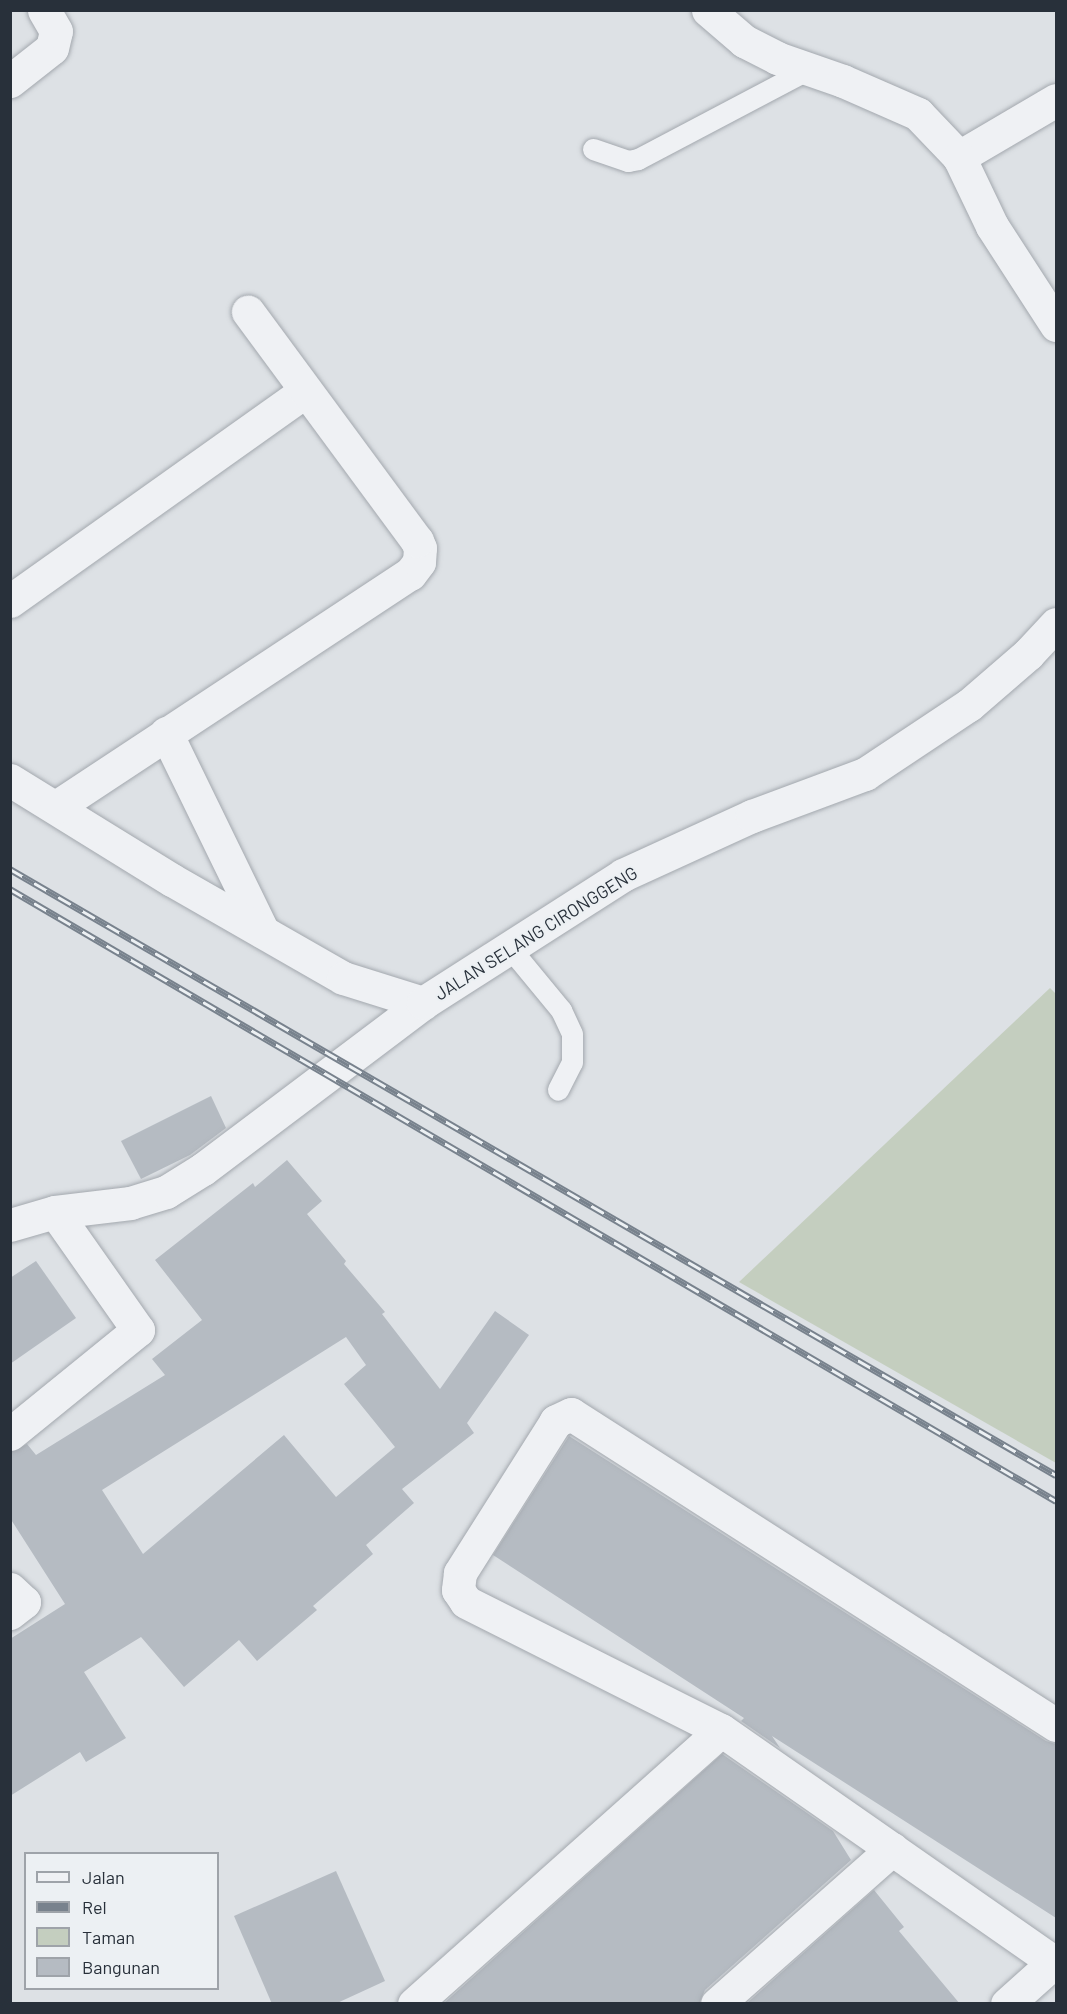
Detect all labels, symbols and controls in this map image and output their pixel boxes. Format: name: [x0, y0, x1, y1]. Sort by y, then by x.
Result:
street label: JALAN SELANG CIRONGGENG: [431, 862, 641, 1004]
legend: [24, 1852, 219, 1990]
text: Jalan: [82, 1866, 125, 1888]
text: Rel: [82, 1896, 107, 1918]
text: Taman: [82, 1926, 135, 1948]
text: Bangunan: [82, 1956, 160, 1978]

